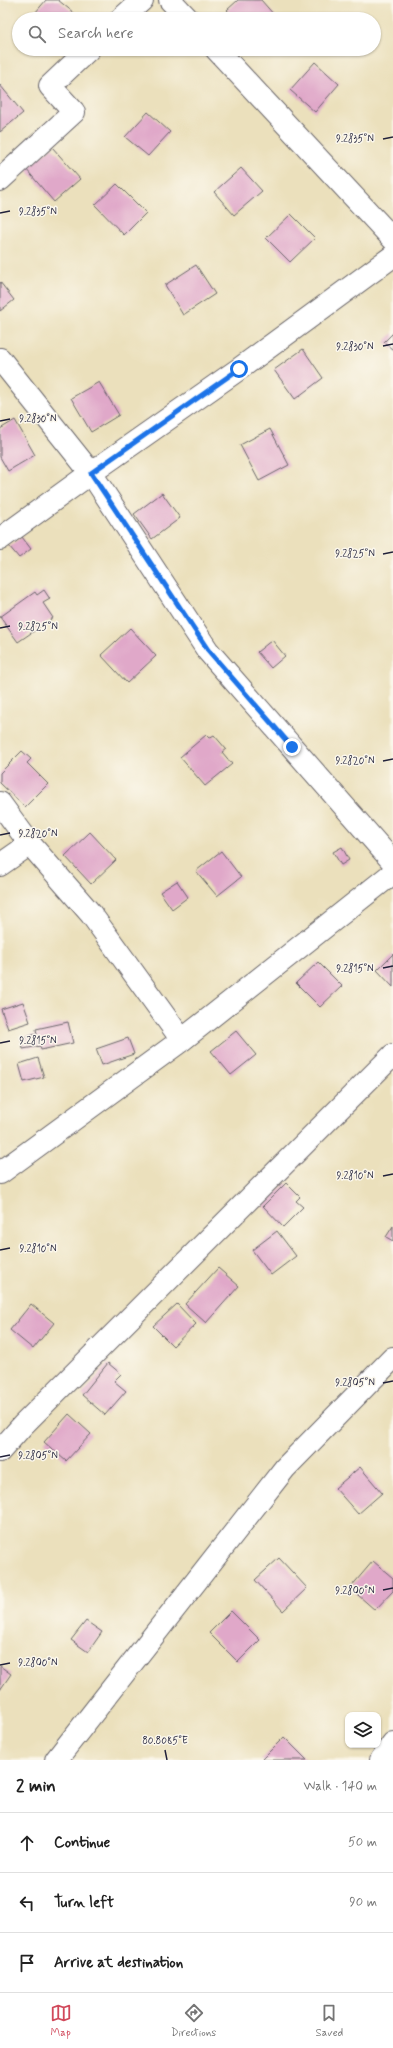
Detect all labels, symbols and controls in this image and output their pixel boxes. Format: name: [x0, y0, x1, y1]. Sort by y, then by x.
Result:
search box: [12, 12, 381, 56]
icon: search: [26, 23, 48, 45]
text: Search here: [58, 24, 134, 44]
text: 9.2835°N: [336, 132, 374, 146]
text: 9.2835°N: [19, 205, 57, 219]
text: 9.2830°N: [336, 340, 374, 354]
route start: [230, 360, 248, 378]
text: 9.2830°N: [19, 412, 57, 426]
text: 9.2825°N: [335, 547, 375, 561]
text: 9.2825°N: [18, 620, 58, 634]
route end: [283, 738, 301, 756]
text: 9.2820°N: [335, 754, 375, 768]
text: 9.2820°N: [18, 827, 58, 841]
text: 9.2815°N: [336, 962, 374, 976]
text: 9.2815°N: [19, 1034, 57, 1048]
text: 9.2810°N: [336, 1169, 374, 1183]
text: 9.2810°N: [19, 1242, 57, 1256]
text: 9.2805°N: [335, 1376, 375, 1390]
text: 9.2805°N: [18, 1449, 58, 1463]
text: 9.2800°N: [335, 1584, 375, 1598]
text: 9.2800°N: [18, 1656, 58, 1670]
map controls: [345, 1712, 381, 1748]
button: layers: [345, 1712, 381, 1748]
text: 80.8085°E: [142, 1734, 188, 1748]
text: 2 min: [16, 1775, 56, 1797]
text: Walk · 140 m: [304, 1778, 377, 1795]
icon: ahead: [16, 1832, 38, 1854]
text: Continue: [54, 1833, 110, 1853]
text: 50 m: [348, 1834, 377, 1851]
icon: left: [16, 1892, 38, 1914]
text: Turn left: [54, 1893, 114, 1913]
text: 90 m: [349, 1894, 377, 1911]
icon: arrive: [16, 1952, 38, 1974]
text: Arrive at destination: [54, 1953, 183, 1973]
tab: Map: [50, 2002, 72, 2040]
tab: Directions: [171, 2002, 216, 2040]
tab: Saved: [316, 2002, 343, 2040]

